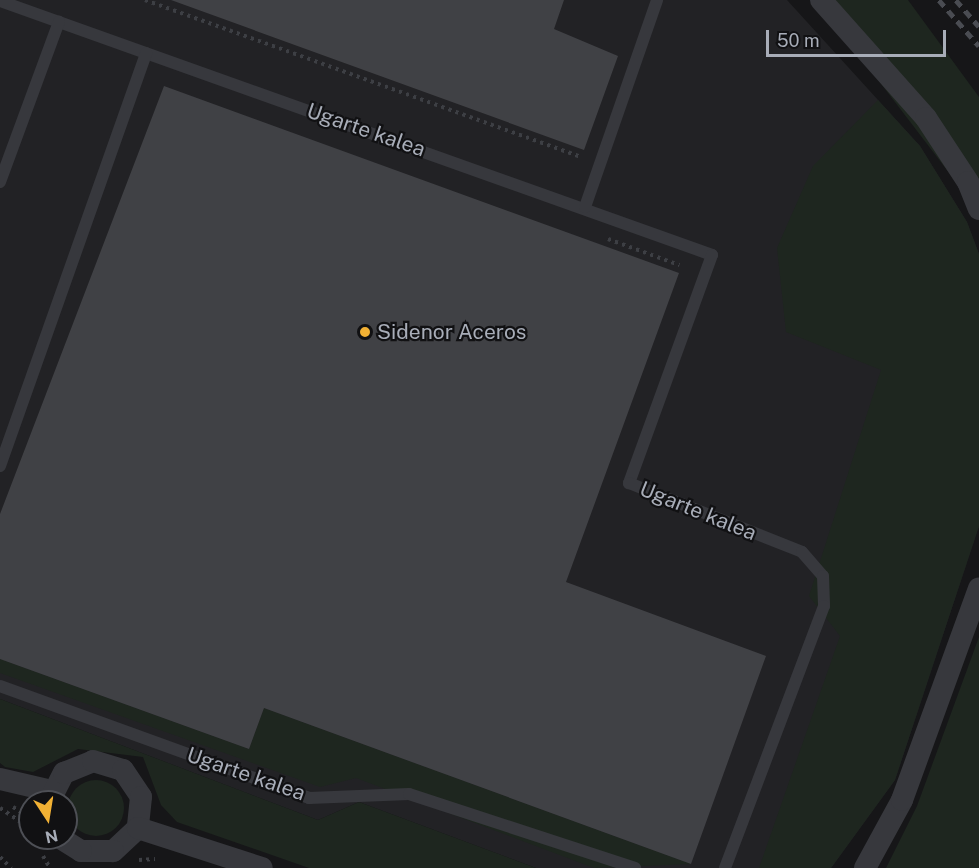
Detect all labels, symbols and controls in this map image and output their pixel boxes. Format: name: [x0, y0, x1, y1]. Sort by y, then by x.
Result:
scale bar: [769, 18, 949, 56]
text: 50 m: [777, 30, 820, 51]
street label: Ugarte kalea: [303, 98, 429, 162]
place label: Sidenor Aceros: [377, 319, 526, 345]
marker: Sidenor Aceros: [358, 325, 372, 339]
street label: Ugarte kalea: [636, 476, 760, 546]
street label: Ugarte kalea: [183, 742, 309, 806]
north arrow: [18, 790, 78, 850]
text: N: [43, 826, 60, 847]

